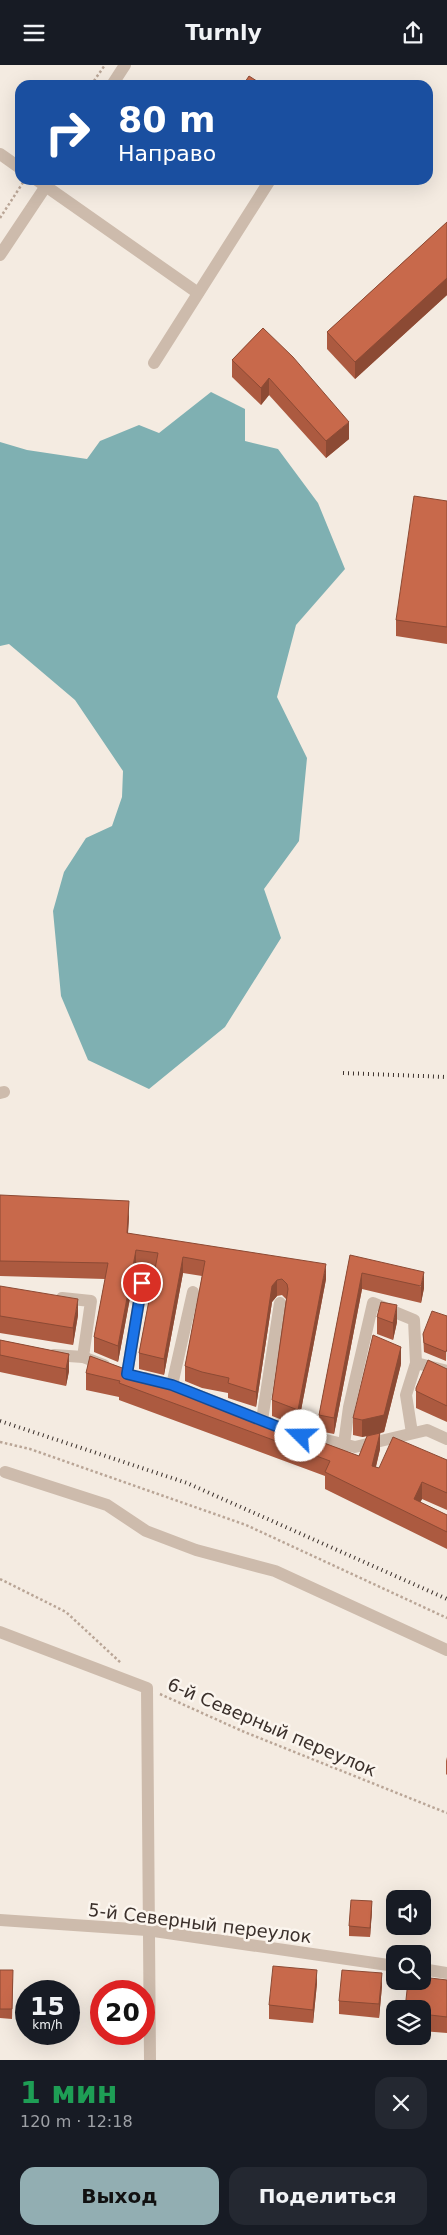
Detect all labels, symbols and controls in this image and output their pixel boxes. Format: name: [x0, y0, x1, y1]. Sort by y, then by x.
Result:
icon: menu: [20, 19, 48, 47]
icon: share: [399, 19, 427, 47]
text: Turnly: [185, 20, 262, 45]
icon: right: [35, 100, 100, 165]
text: 80 m: [118, 100, 215, 140]
text: Направо: [118, 141, 216, 166]
pin: [121, 1262, 163, 1304]
icon: arrive: [128, 1269, 156, 1297]
position arrow: [274, 1409, 326, 1461]
street label: 6-й Северный переулок: [164, 1673, 380, 1781]
map controls: [386, 1890, 431, 2045]
button: sound: [386, 1890, 431, 1935]
street label: 5-й Северный переулок: [87, 1899, 313, 1947]
button: search: [386, 1945, 431, 1990]
speed limit sign: 20: [90, 1980, 155, 2045]
text: 15: [30, 1992, 65, 2021]
button: layers: [386, 2000, 431, 2045]
text: km/h: [32, 2018, 63, 2032]
text: 1 мин: [20, 2075, 118, 2110]
button: close: [375, 2077, 427, 2129]
text: 120 m · 12:18: [20, 2112, 133, 2131]
button: Выход: [20, 2167, 219, 2225]
button: Поделиться: [229, 2167, 427, 2225]

